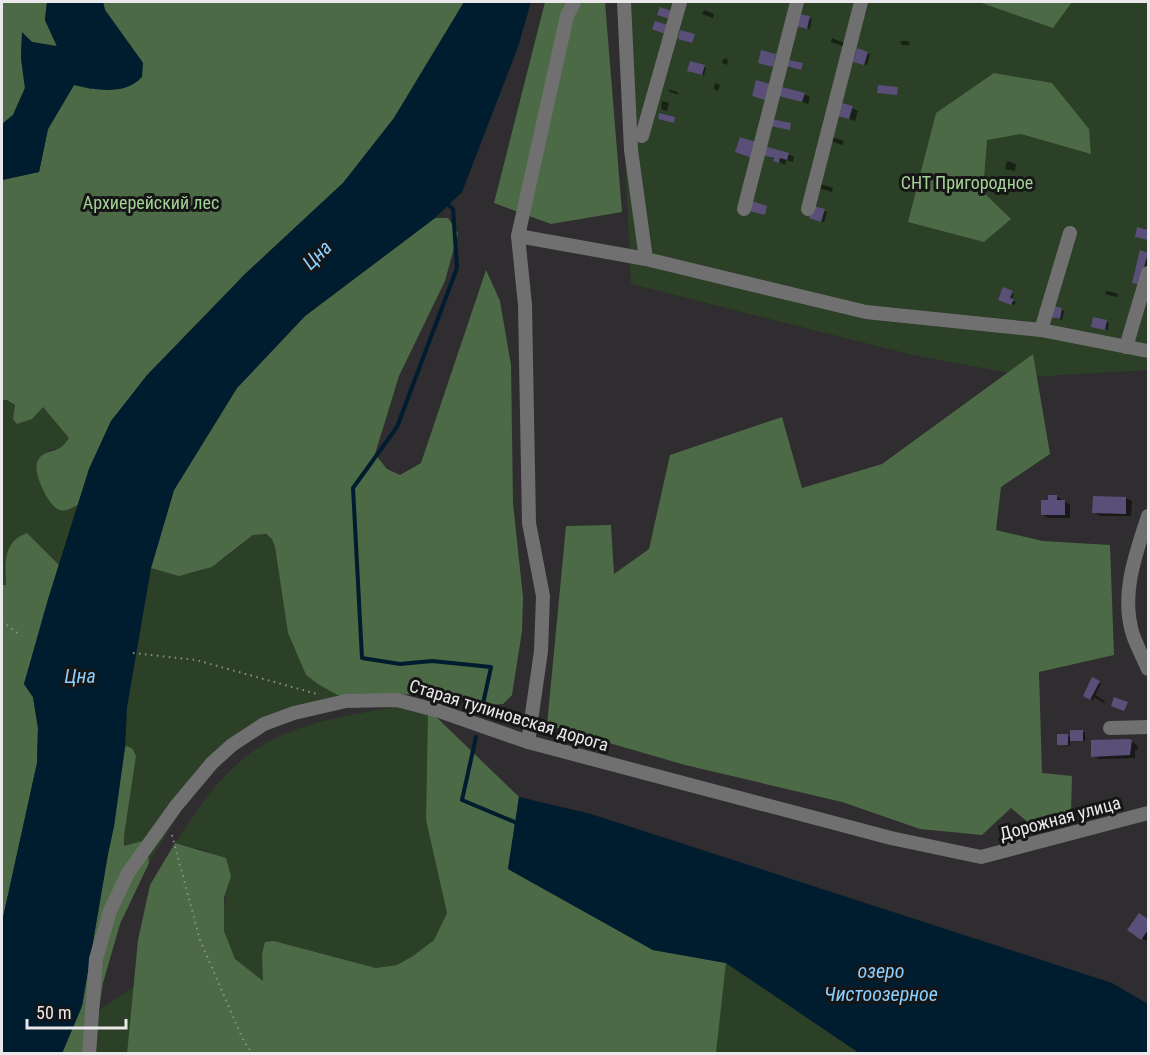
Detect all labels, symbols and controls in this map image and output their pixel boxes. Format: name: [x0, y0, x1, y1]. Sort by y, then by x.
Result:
park label: СНТ Пригородное: [901, 172, 1033, 193]
park label: Архиерейский лес: [83, 192, 219, 213]
water label: Цна: [297, 235, 337, 275]
water label: Цна: [64, 664, 96, 688]
street label: Старая тулиновская дорога: [407, 675, 611, 755]
street label: Дорожная улица: [997, 792, 1123, 844]
water label: озеро Чистоозерное: [824, 959, 938, 1006]
scale bar: [27, 992, 126, 1030]
text: 50 m: [36, 1002, 71, 1023]

